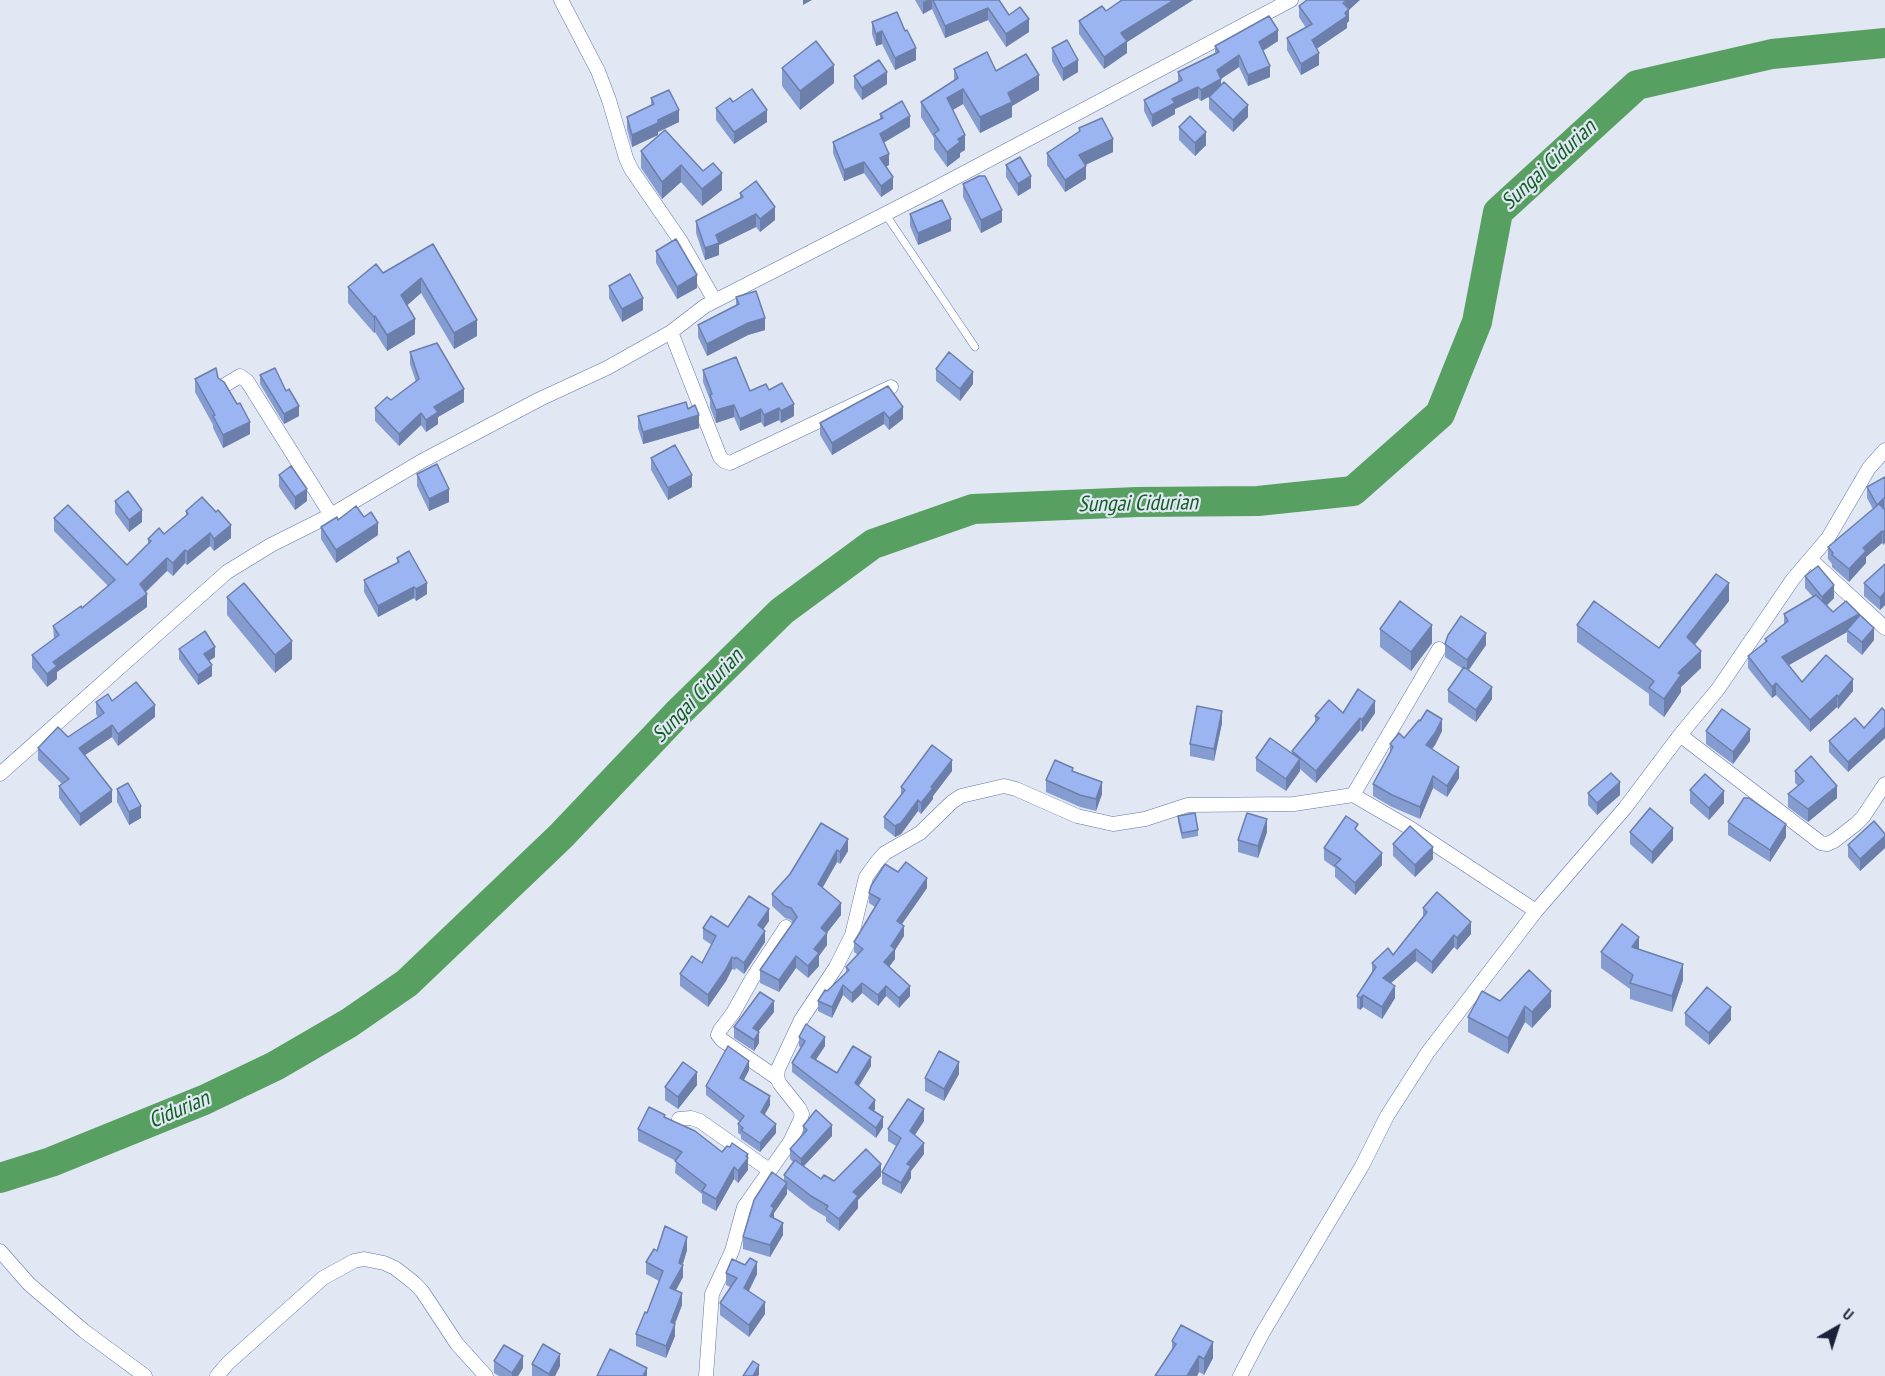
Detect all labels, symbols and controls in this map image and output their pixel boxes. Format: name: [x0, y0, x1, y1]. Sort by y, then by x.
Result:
water label: Sungai Cidurian: [1496, 115, 1602, 215]
water label: Sungai Cidurian: [1078, 490, 1198, 518]
water label: Sungai Cidurian: [647, 644, 749, 748]
water label: Cidurian: [145, 1086, 213, 1134]
north arrow: [1807, 1298, 1867, 1358]
text: U: [1839, 1304, 1858, 1324]

